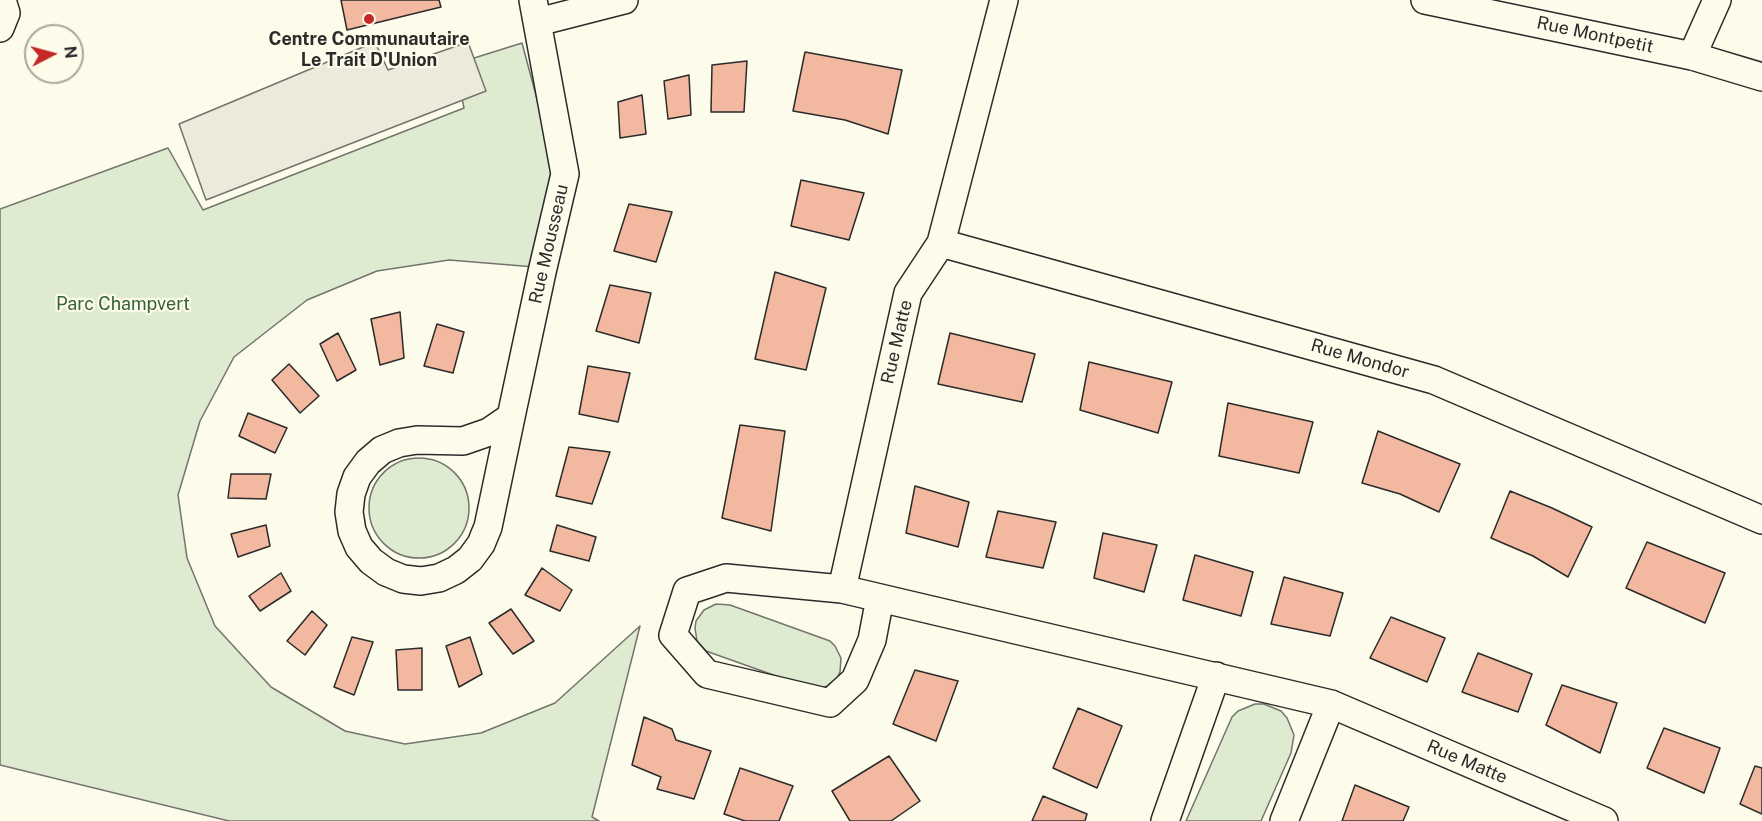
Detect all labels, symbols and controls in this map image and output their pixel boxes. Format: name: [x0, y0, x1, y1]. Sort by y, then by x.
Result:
marker: Centre Communautaire Le Trait D'Union: [362, 12, 376, 26]
street label: Rue Montpetit: [1535, 12, 1655, 58]
north arrow: [24, 24, 84, 84]
place label: Centre Communautaire Le Trait D'Union: [268, 28, 470, 70]
text: N: [60, 45, 81, 59]
street label: Rue Mousseau: [525, 182, 573, 306]
park label: Parc Champvert: [56, 293, 190, 315]
street label: Rue Matte: [877, 298, 917, 386]
street label: Rue Mondor: [1308, 335, 1412, 383]
street label: Rue Matte: [1423, 735, 1511, 789]

